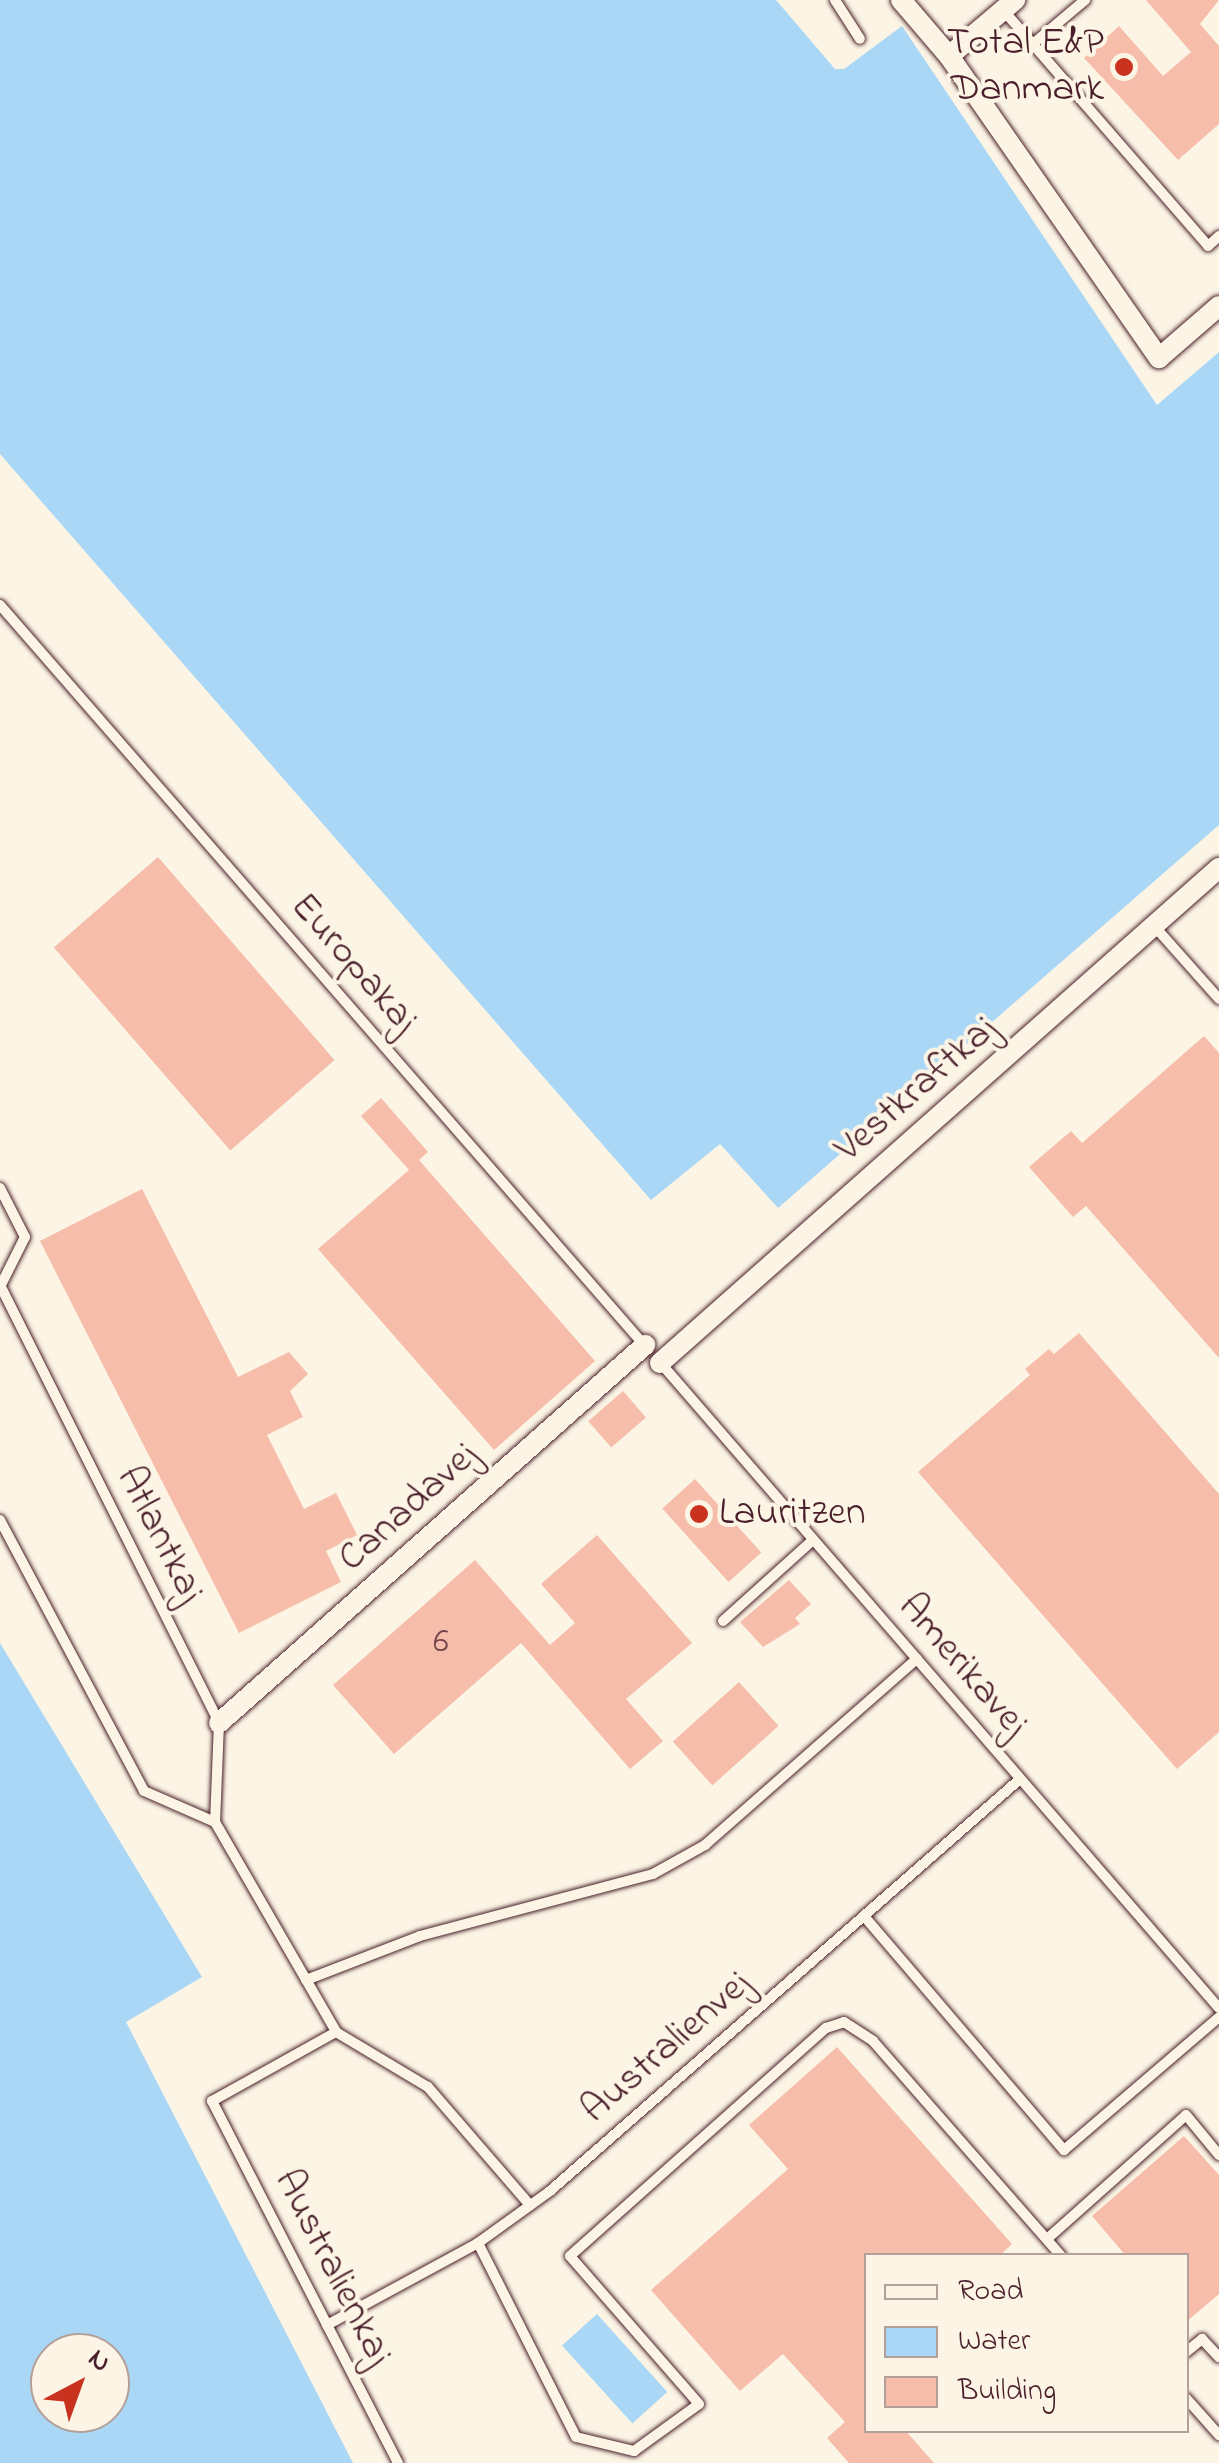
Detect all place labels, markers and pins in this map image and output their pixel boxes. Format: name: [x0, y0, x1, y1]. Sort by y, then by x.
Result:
place label: Total E&P Danmark: [947, 20, 1104, 114]
marker: Total E&P Danmark: [1113, 56, 1135, 78]
place label: Lauritzen: [719, 1490, 866, 1538]
marker: Lauritzen: [688, 1503, 710, 1525]

